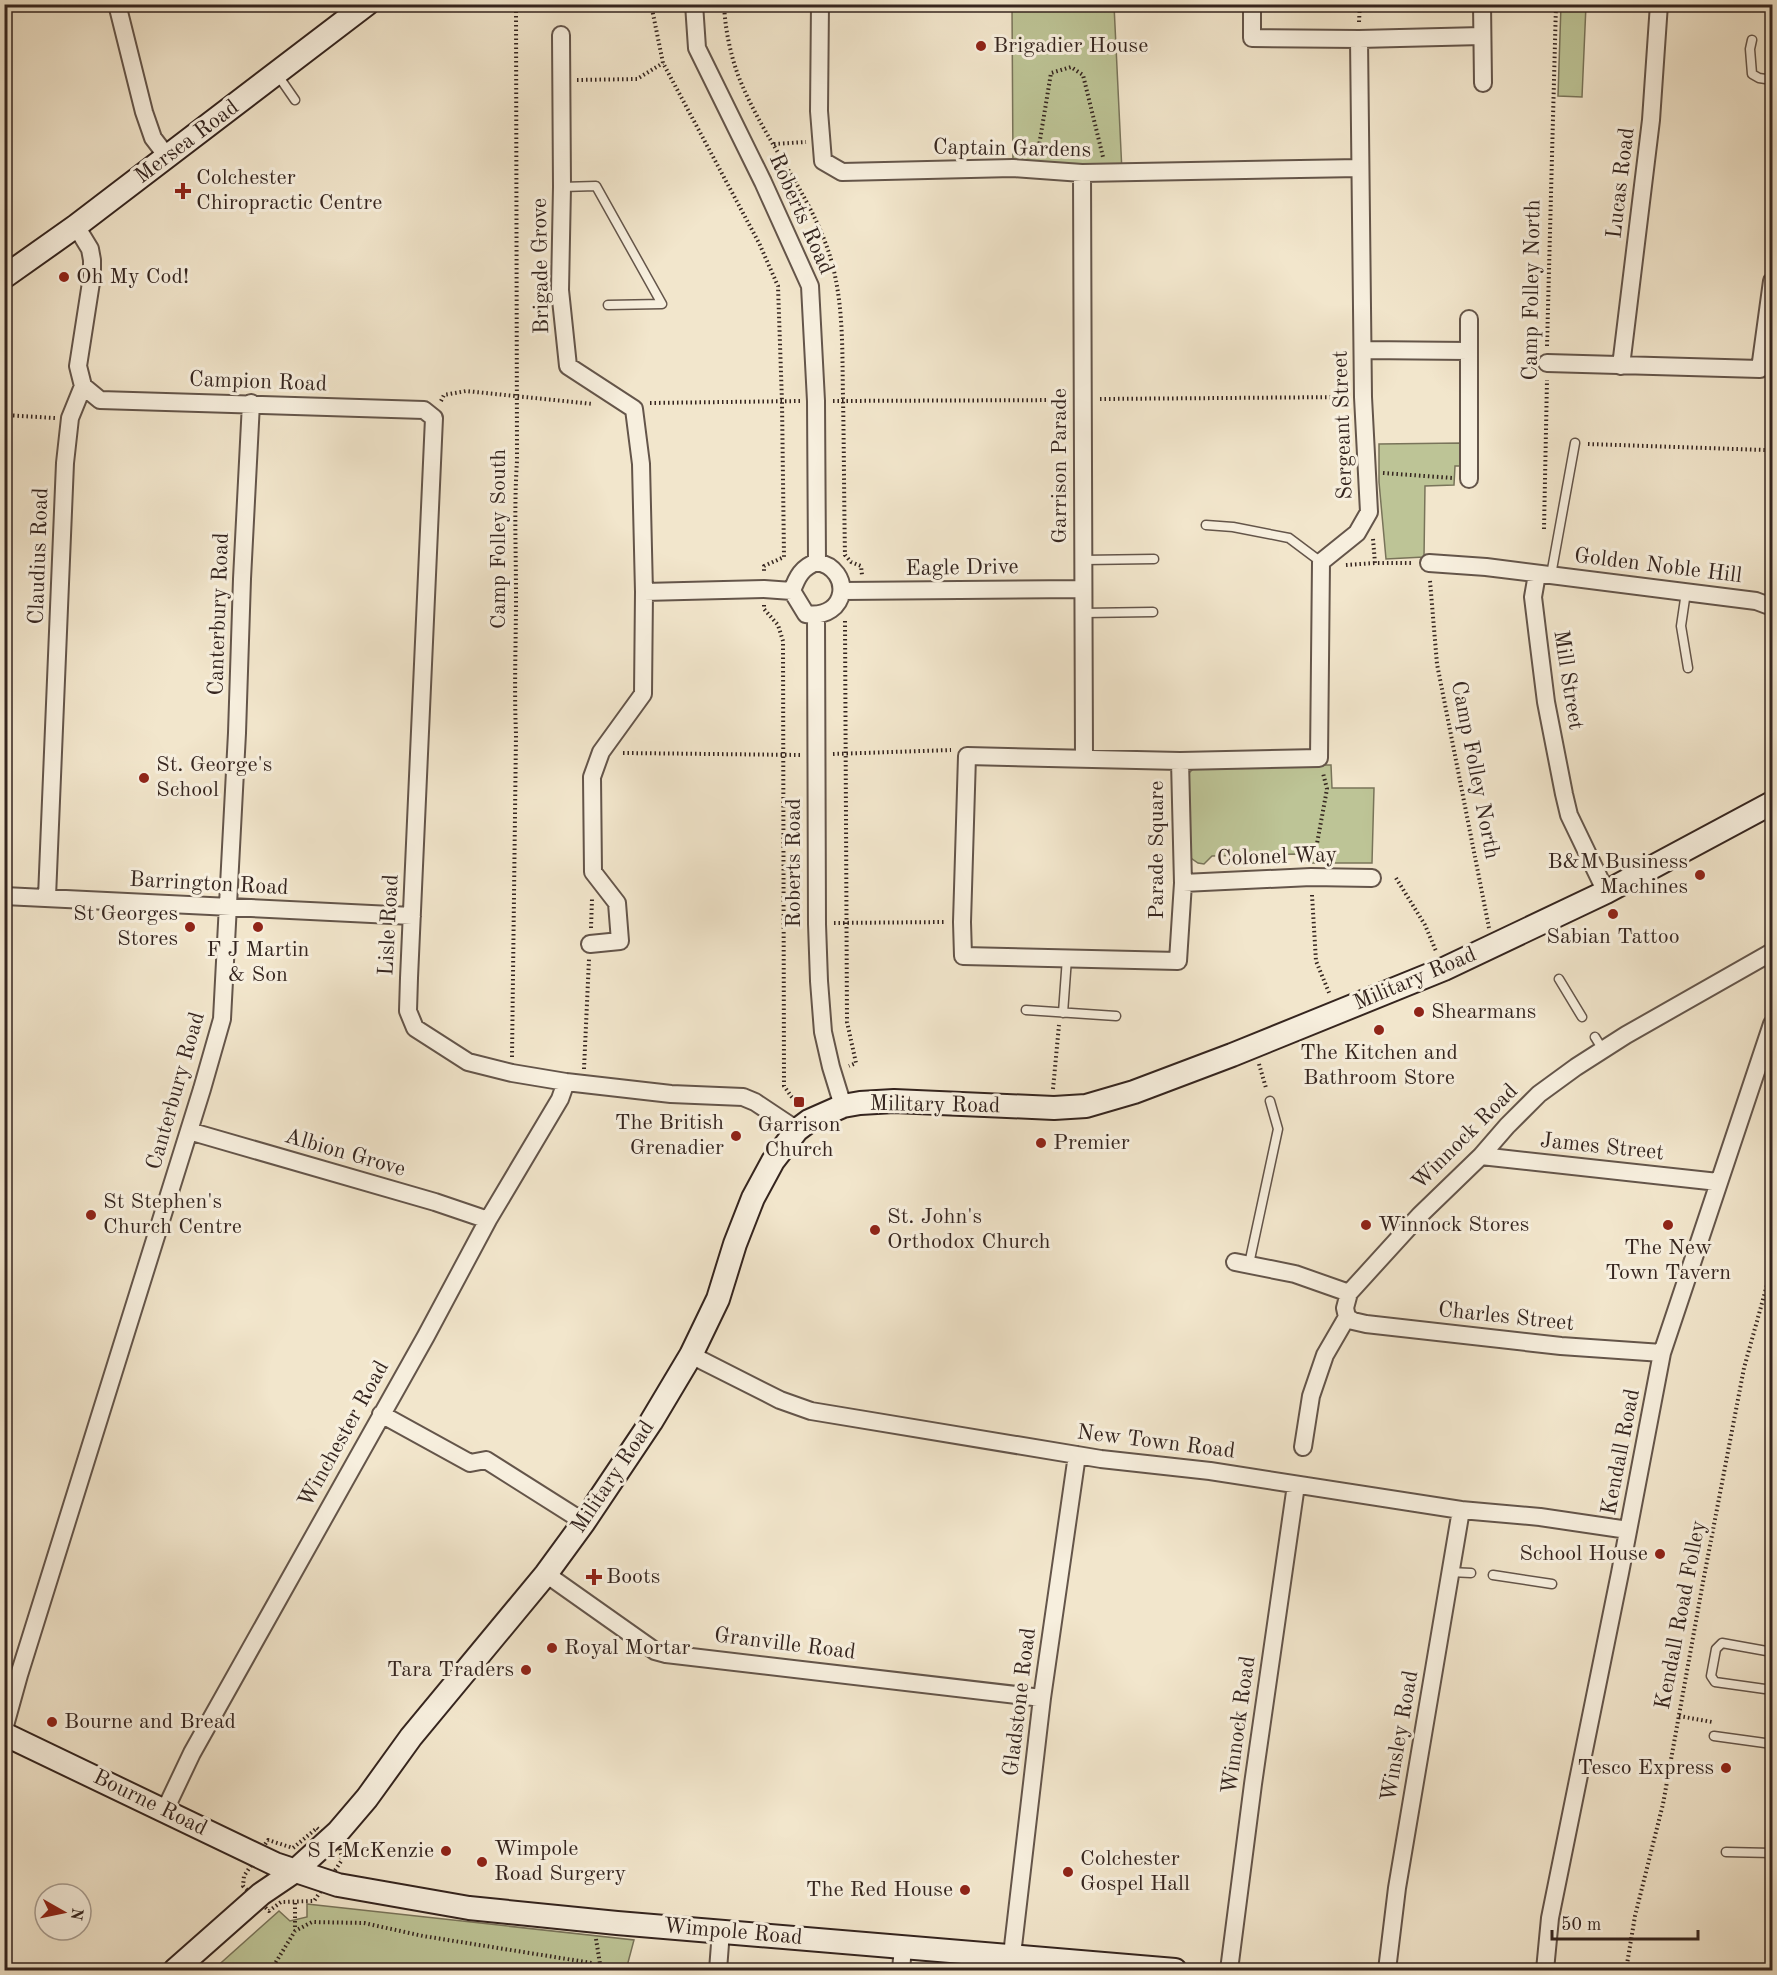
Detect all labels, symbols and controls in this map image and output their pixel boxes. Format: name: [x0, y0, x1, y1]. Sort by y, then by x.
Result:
place label: Brigadier House: [993, 35, 1148, 57]
marker: Brigadier House: [974, 39, 988, 53]
street label: Mersea Road: [131, 96, 243, 188]
street label: Lucas Road: [1603, 126, 1639, 240]
street label: Captain Gardens: [933, 137, 1091, 161]
street label: Roberts Road: [765, 150, 837, 278]
place label: Colchester Chiropractic Centre: [196, 167, 382, 214]
marker: Colchester Chiropractic Centre: [174, 182, 192, 200]
street label: Brigade Grove: [529, 198, 553, 334]
street label: Camp Folley North: [1519, 199, 1545, 381]
place label: Oh My Cod!: [76, 266, 189, 288]
marker: Oh My Cod!: [57, 270, 71, 284]
street label: Sergeant Street: [1329, 350, 1357, 500]
street label: Campion Road: [188, 369, 328, 395]
street label: Garrison Parade: [1049, 388, 1071, 544]
street label: Camp Folley South: [488, 449, 510, 629]
street label: Claudius Road: [26, 487, 52, 625]
street label: Canterbury Road: [205, 532, 233, 696]
street label: Golden Noble Hill: [1573, 545, 1743, 587]
street label: Eagle Drive: [905, 556, 1019, 580]
street label: Mill Street: [1549, 629, 1587, 731]
street label: Camp Folley North: [1447, 679, 1503, 861]
place label: St. George's School: [156, 754, 272, 801]
marker: St. George's School: [137, 771, 151, 785]
street label: Parade Square: [1146, 781, 1168, 919]
street label: Roberts Road: [783, 798, 805, 928]
street label: Colonel Way: [1216, 844, 1338, 870]
place label: B&M Business Machines: [1547, 851, 1688, 898]
marker: B&M Business Machines: [1693, 868, 1707, 882]
street label: Barrington Road: [129, 869, 289, 899]
street label: Lisle Road: [375, 874, 403, 976]
place label: St Georges Stores: [73, 903, 178, 950]
marker: Sabian Tattoo: [1606, 907, 1620, 921]
marker: St Georges Stores: [183, 920, 197, 934]
marker: F J Martin & Son: [251, 920, 265, 934]
place label: Sabian Tattoo: [1546, 926, 1680, 948]
place label: F J Martin & Son: [207, 939, 310, 986]
street label: Military Road: [1351, 943, 1479, 1015]
place label: Shearmans: [1431, 1001, 1536, 1023]
marker: Shearmans: [1412, 1005, 1426, 1019]
street label: Canterbury Road: [143, 1010, 209, 1172]
marker: The Kitchen and Bathroom Store: [1372, 1023, 1386, 1037]
place label: The Kitchen and Bathroom Store: [1300, 1042, 1458, 1089]
street label: Winnock Road: [1408, 1080, 1522, 1194]
street label: Military Road: [869, 1093, 1001, 1117]
marker: Garrison Church: [792, 1095, 806, 1109]
place label: The British Grenadier: [615, 1112, 724, 1159]
place label: Garrison Church: [757, 1114, 841, 1161]
street label: Albion Grove: [282, 1125, 408, 1181]
marker: The British Grenadier: [729, 1129, 743, 1143]
street label: James Street: [1539, 1130, 1665, 1164]
place label: Premier: [1053, 1132, 1130, 1154]
marker: Premier: [1034, 1136, 1048, 1150]
place label: St Stephen's Church Centre: [103, 1191, 242, 1238]
place label: St. John's Orthodox Church: [887, 1206, 1051, 1253]
marker: St Stephen's Church Centre: [84, 1208, 98, 1222]
place label: Winnock Stores: [1378, 1214, 1529, 1236]
marker: Winnock Stores: [1359, 1218, 1373, 1232]
marker: The New Town Tavern: [1661, 1218, 1675, 1232]
marker: St. John's Orthodox Church: [868, 1223, 882, 1237]
place label: The New Town Tavern: [1605, 1237, 1731, 1284]
street label: Charles Street: [1437, 1299, 1575, 1335]
street label: Winchester Road: [295, 1357, 393, 1511]
street label: Kendall Road: [1598, 1387, 1644, 1517]
street label: Military Road: [567, 1417, 659, 1537]
street label: New Town Road: [1076, 1421, 1236, 1463]
street label: Kendall Road Folley: [1652, 1518, 1710, 1711]
place label: School House: [1519, 1543, 1648, 1565]
marker: School House: [1653, 1547, 1667, 1561]
place label: Boots: [606, 1566, 660, 1588]
marker: Boots: [587, 1570, 601, 1584]
street label: Granville Road: [713, 1624, 857, 1664]
street label: Gladstone Road: [1000, 1626, 1040, 1778]
place label: Royal Mortar: [564, 1637, 691, 1659]
marker: Royal Mortar: [545, 1641, 559, 1655]
street label: Winnock Road: [1218, 1654, 1260, 1796]
place label: Tara Traders: [387, 1659, 514, 1681]
marker: Tara Traders: [519, 1663, 533, 1677]
street label: Winsley Road: [1378, 1669, 1422, 1803]
place label: Bourne and Bread: [64, 1711, 236, 1733]
marker: Bourne and Bread: [45, 1715, 59, 1729]
place label: Tesco Express: [1577, 1757, 1714, 1779]
marker: Tesco Express: [1719, 1761, 1733, 1775]
street label: Bourne Road: [89, 1766, 211, 1840]
place label: Wimpole Road Surgery: [494, 1838, 627, 1885]
place label: S I McKenzie: [307, 1840, 434, 1862]
marker: S I McKenzie: [439, 1844, 453, 1858]
place label: Colchester Gospel Hall: [1080, 1848, 1190, 1895]
marker: Wimpole Road Surgery: [475, 1855, 489, 1869]
marker: Colchester Gospel Hall: [1061, 1865, 1075, 1879]
place label: The Red House: [806, 1879, 953, 1901]
north arrow: [33, 1882, 93, 1942]
marker: The Red House: [958, 1883, 972, 1897]
scale bar: [1552, 1903, 1698, 1941]
text: N: [67, 1907, 85, 1922]
street label: Wimpole Road: [663, 1915, 803, 1949]
text: 50 m: [1561, 1916, 1601, 1934]

